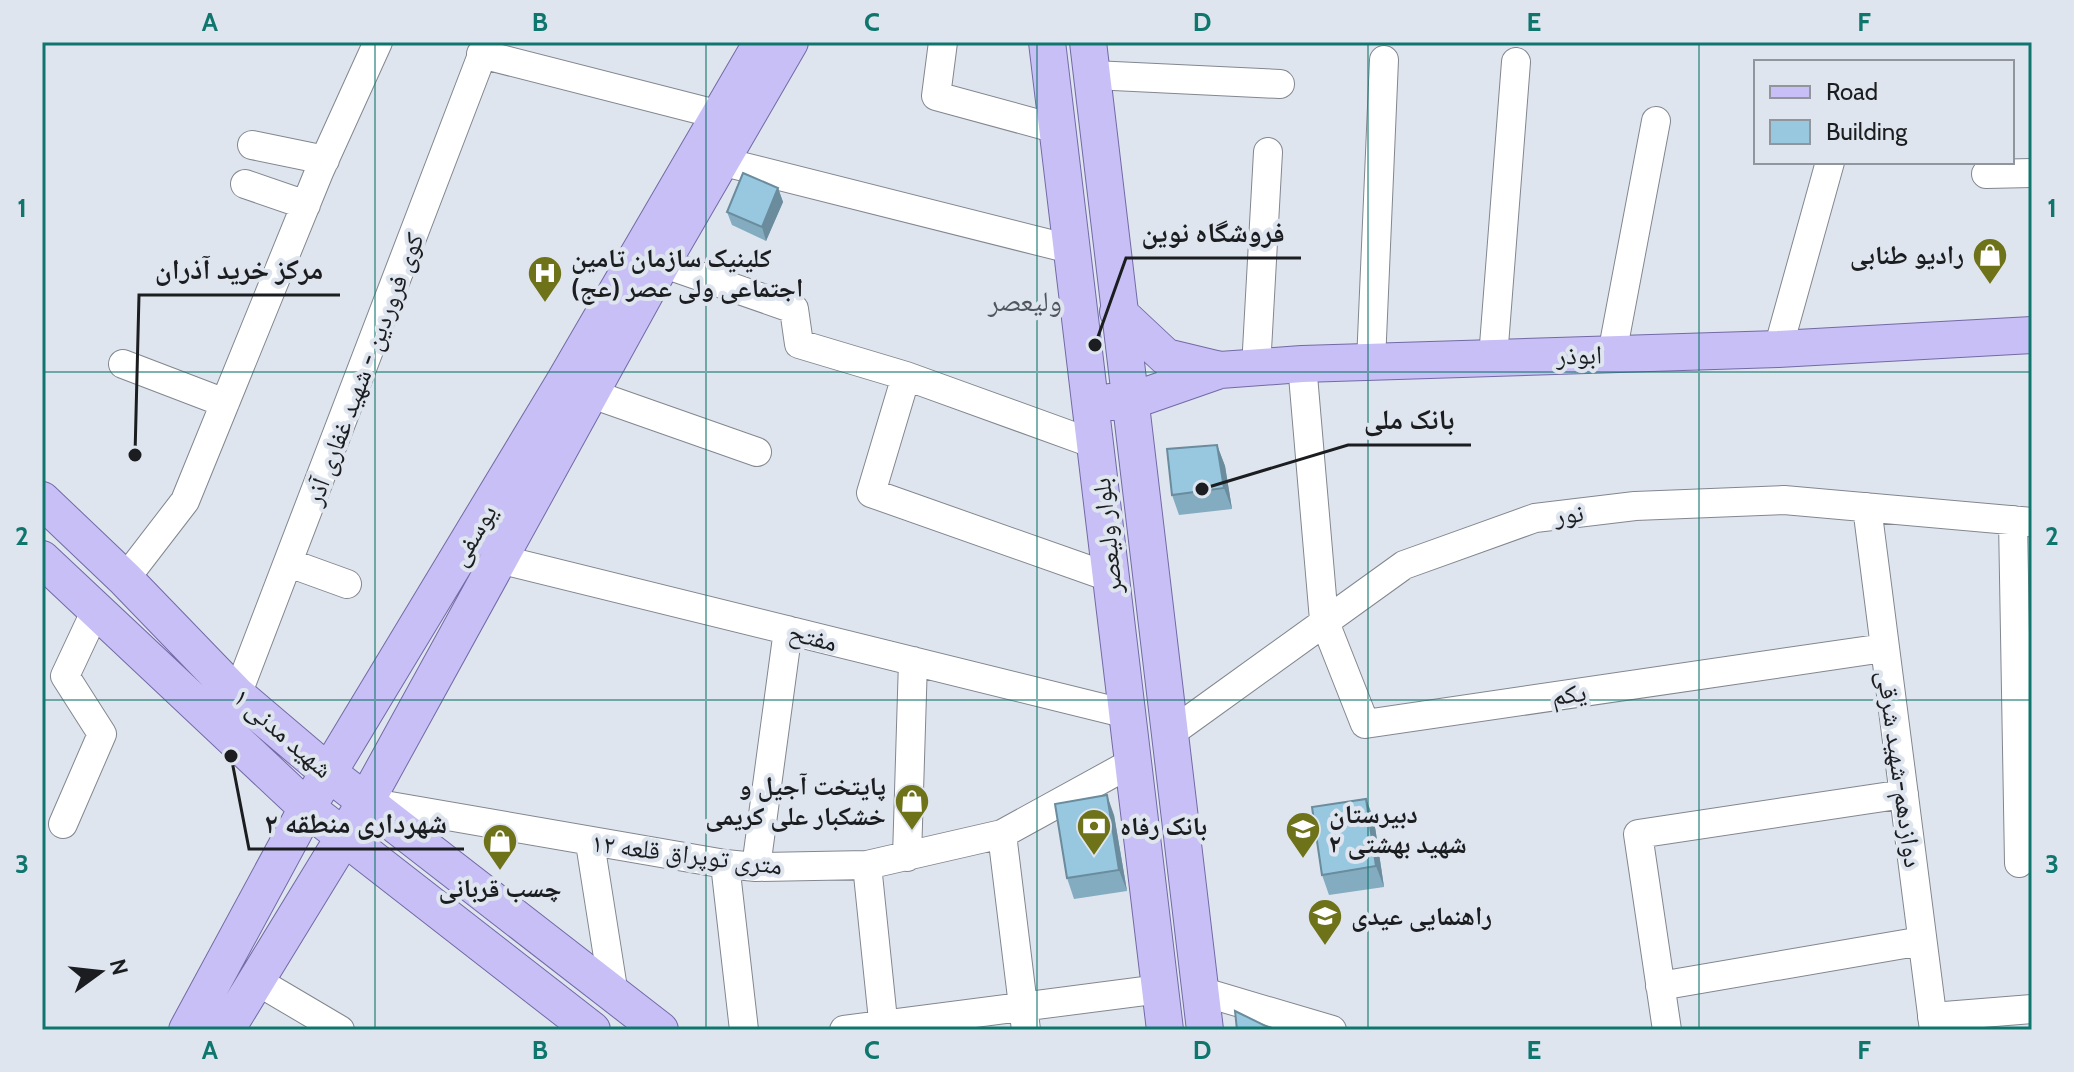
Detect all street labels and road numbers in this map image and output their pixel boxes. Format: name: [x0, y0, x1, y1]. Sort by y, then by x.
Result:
street label: کوی فروردین - شهید غفاری آذر: [297, 228, 431, 511]
street label: ابوذر: [1554, 338, 1603, 372]
street label: بلوار ولیعصر: [1085, 476, 1129, 597]
street label: نور: [1551, 496, 1586, 532]
street label: یوسفی: [442, 498, 504, 572]
street label: مفتح: [785, 616, 840, 659]
street label: دوازدهم-شهید شرقی: [1869, 668, 1930, 870]
street label: یکم: [1550, 676, 1588, 713]
street label: شهید مدنی ۱: [227, 681, 339, 785]
street label: ۱۲ متری توپراق قلعه: [590, 826, 784, 882]

